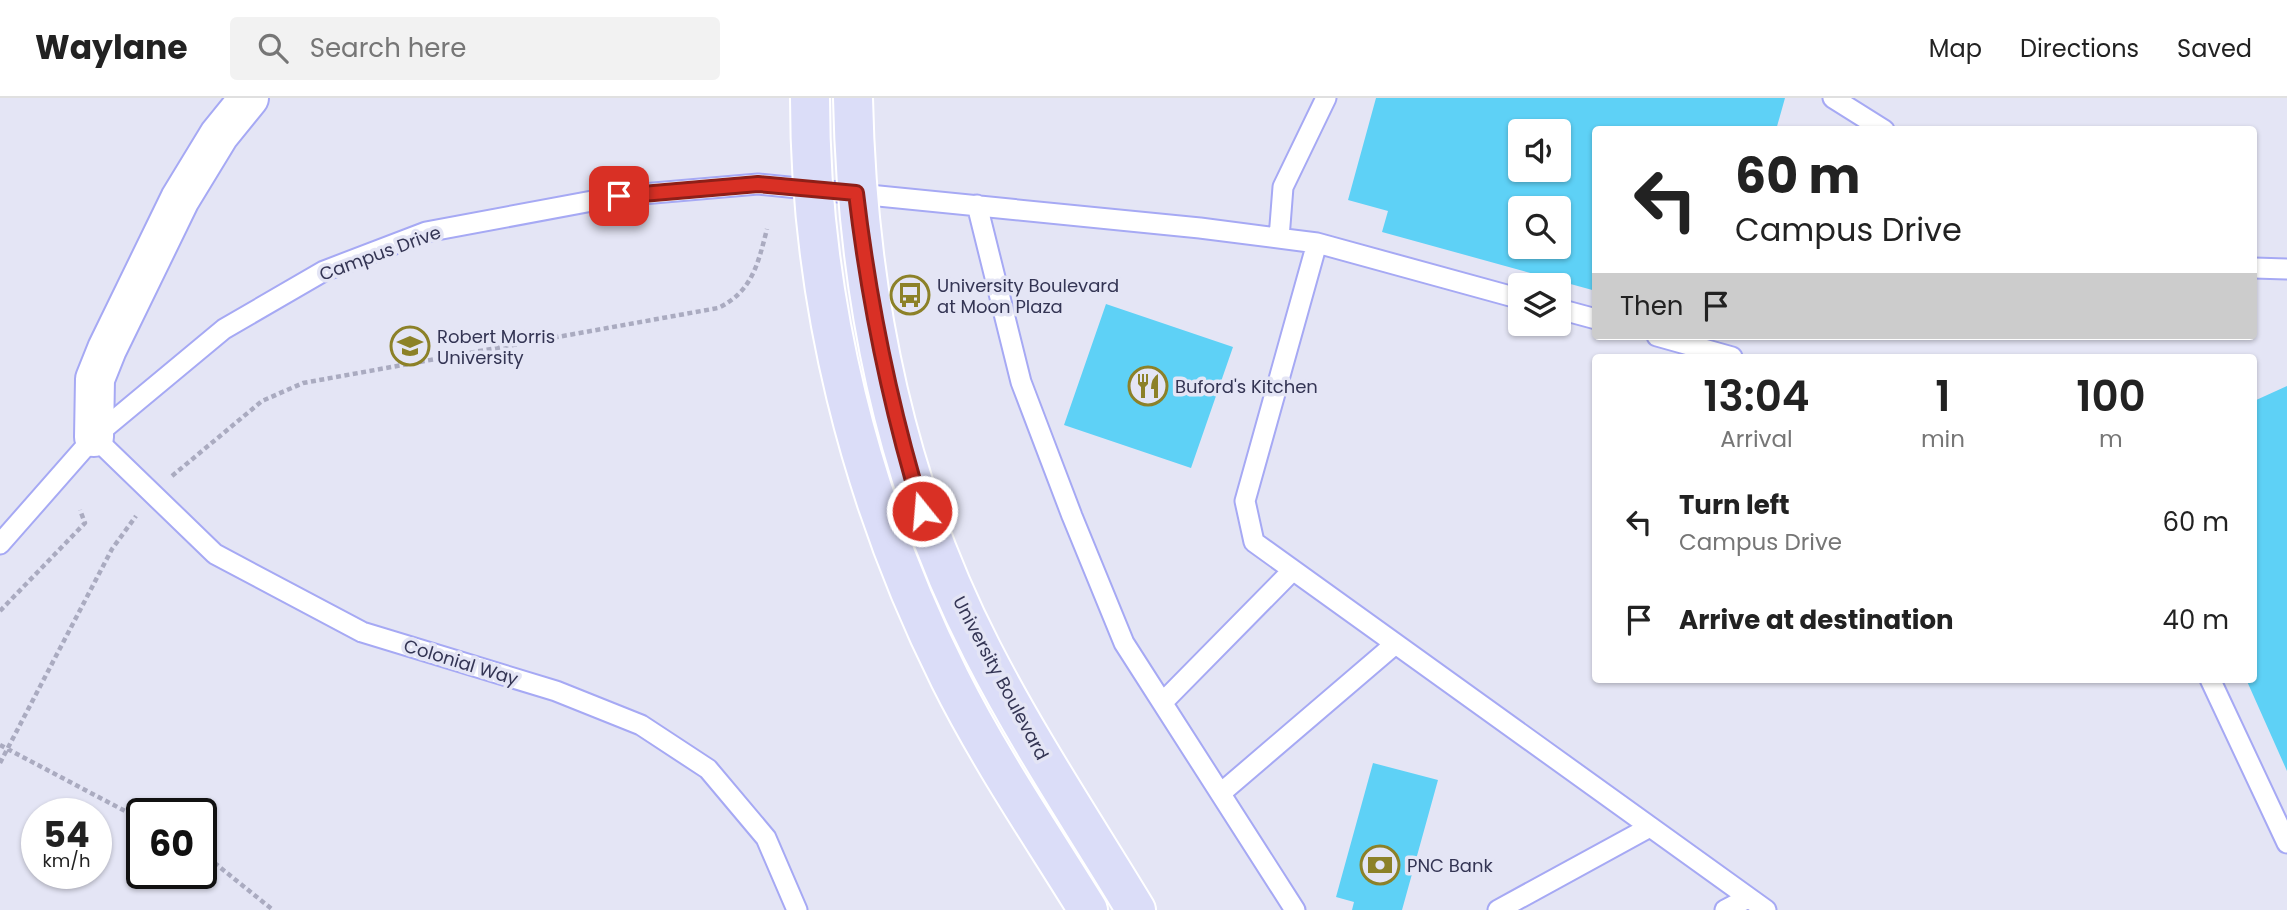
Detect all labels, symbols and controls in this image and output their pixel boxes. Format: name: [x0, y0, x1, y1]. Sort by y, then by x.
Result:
search box: [230, 17, 720, 80]
text: Waylane: [35, 24, 188, 71]
icon: search: [254, 29, 292, 67]
text: Search here: [310, 30, 466, 66]
text: Map: [1929, 32, 1982, 65]
text: Directions: [2020, 32, 2139, 65]
text: Saved: [2177, 32, 2252, 65]
map controls: [1508, 119, 1571, 336]
button: sound: [1508, 119, 1571, 182]
text: 60 m: [1735, 142, 1860, 210]
icon: left: [1620, 154, 1711, 245]
pin: [589, 166, 649, 226]
icon: arrive: [600, 177, 638, 215]
button: search: [1508, 196, 1571, 259]
text: Campus Drive: [1735, 207, 1962, 252]
street label: Campus Drive: [316, 219, 444, 287]
place label: University Boulevard at Moon Plaza: [937, 273, 1119, 319]
button: layers: [1508, 273, 1571, 336]
bus stop icon: University Boulevard at Moon Plaza: [889, 274, 931, 316]
icon: arrive: [1697, 287, 1735, 325]
text: Then: [1620, 288, 1683, 324]
place label: Robert Morris University: [437, 324, 555, 370]
school or university icon: Robert Morris University: [389, 325, 431, 367]
restaurant icon: Buford's Kitchen: [1127, 365, 1169, 407]
text: 13:04: [1703, 367, 1810, 426]
text: 1: [1935, 367, 1951, 426]
text: 100: [2076, 367, 2146, 426]
place label: Buford's Kitchen: [1175, 374, 1318, 399]
text: Arrival: [1720, 423, 1793, 455]
text: min: [1921, 423, 1965, 455]
text: m: [2099, 423, 2123, 455]
position arrow: [885, 474, 959, 548]
text: Turn left: [1679, 487, 1790, 523]
icon: left: [1620, 503, 1658, 541]
text: 60 m: [2162, 504, 2229, 540]
text: Campus Drive: [1679, 526, 1842, 558]
street label: University Boulevard: [947, 592, 1055, 764]
icon: arrive: [1620, 601, 1658, 639]
text: Arrive at destination: [1679, 602, 1954, 638]
text: 40 m: [2163, 602, 2229, 638]
street label: Colonial Way: [401, 633, 521, 691]
speed limit sign: 60: [126, 798, 217, 889]
text: 54: [43, 810, 90, 859]
bank icon: PNC Bank: [1359, 844, 1401, 886]
text: km/h: [43, 848, 90, 873]
place label: PNC Bank: [1407, 853, 1493, 878]

